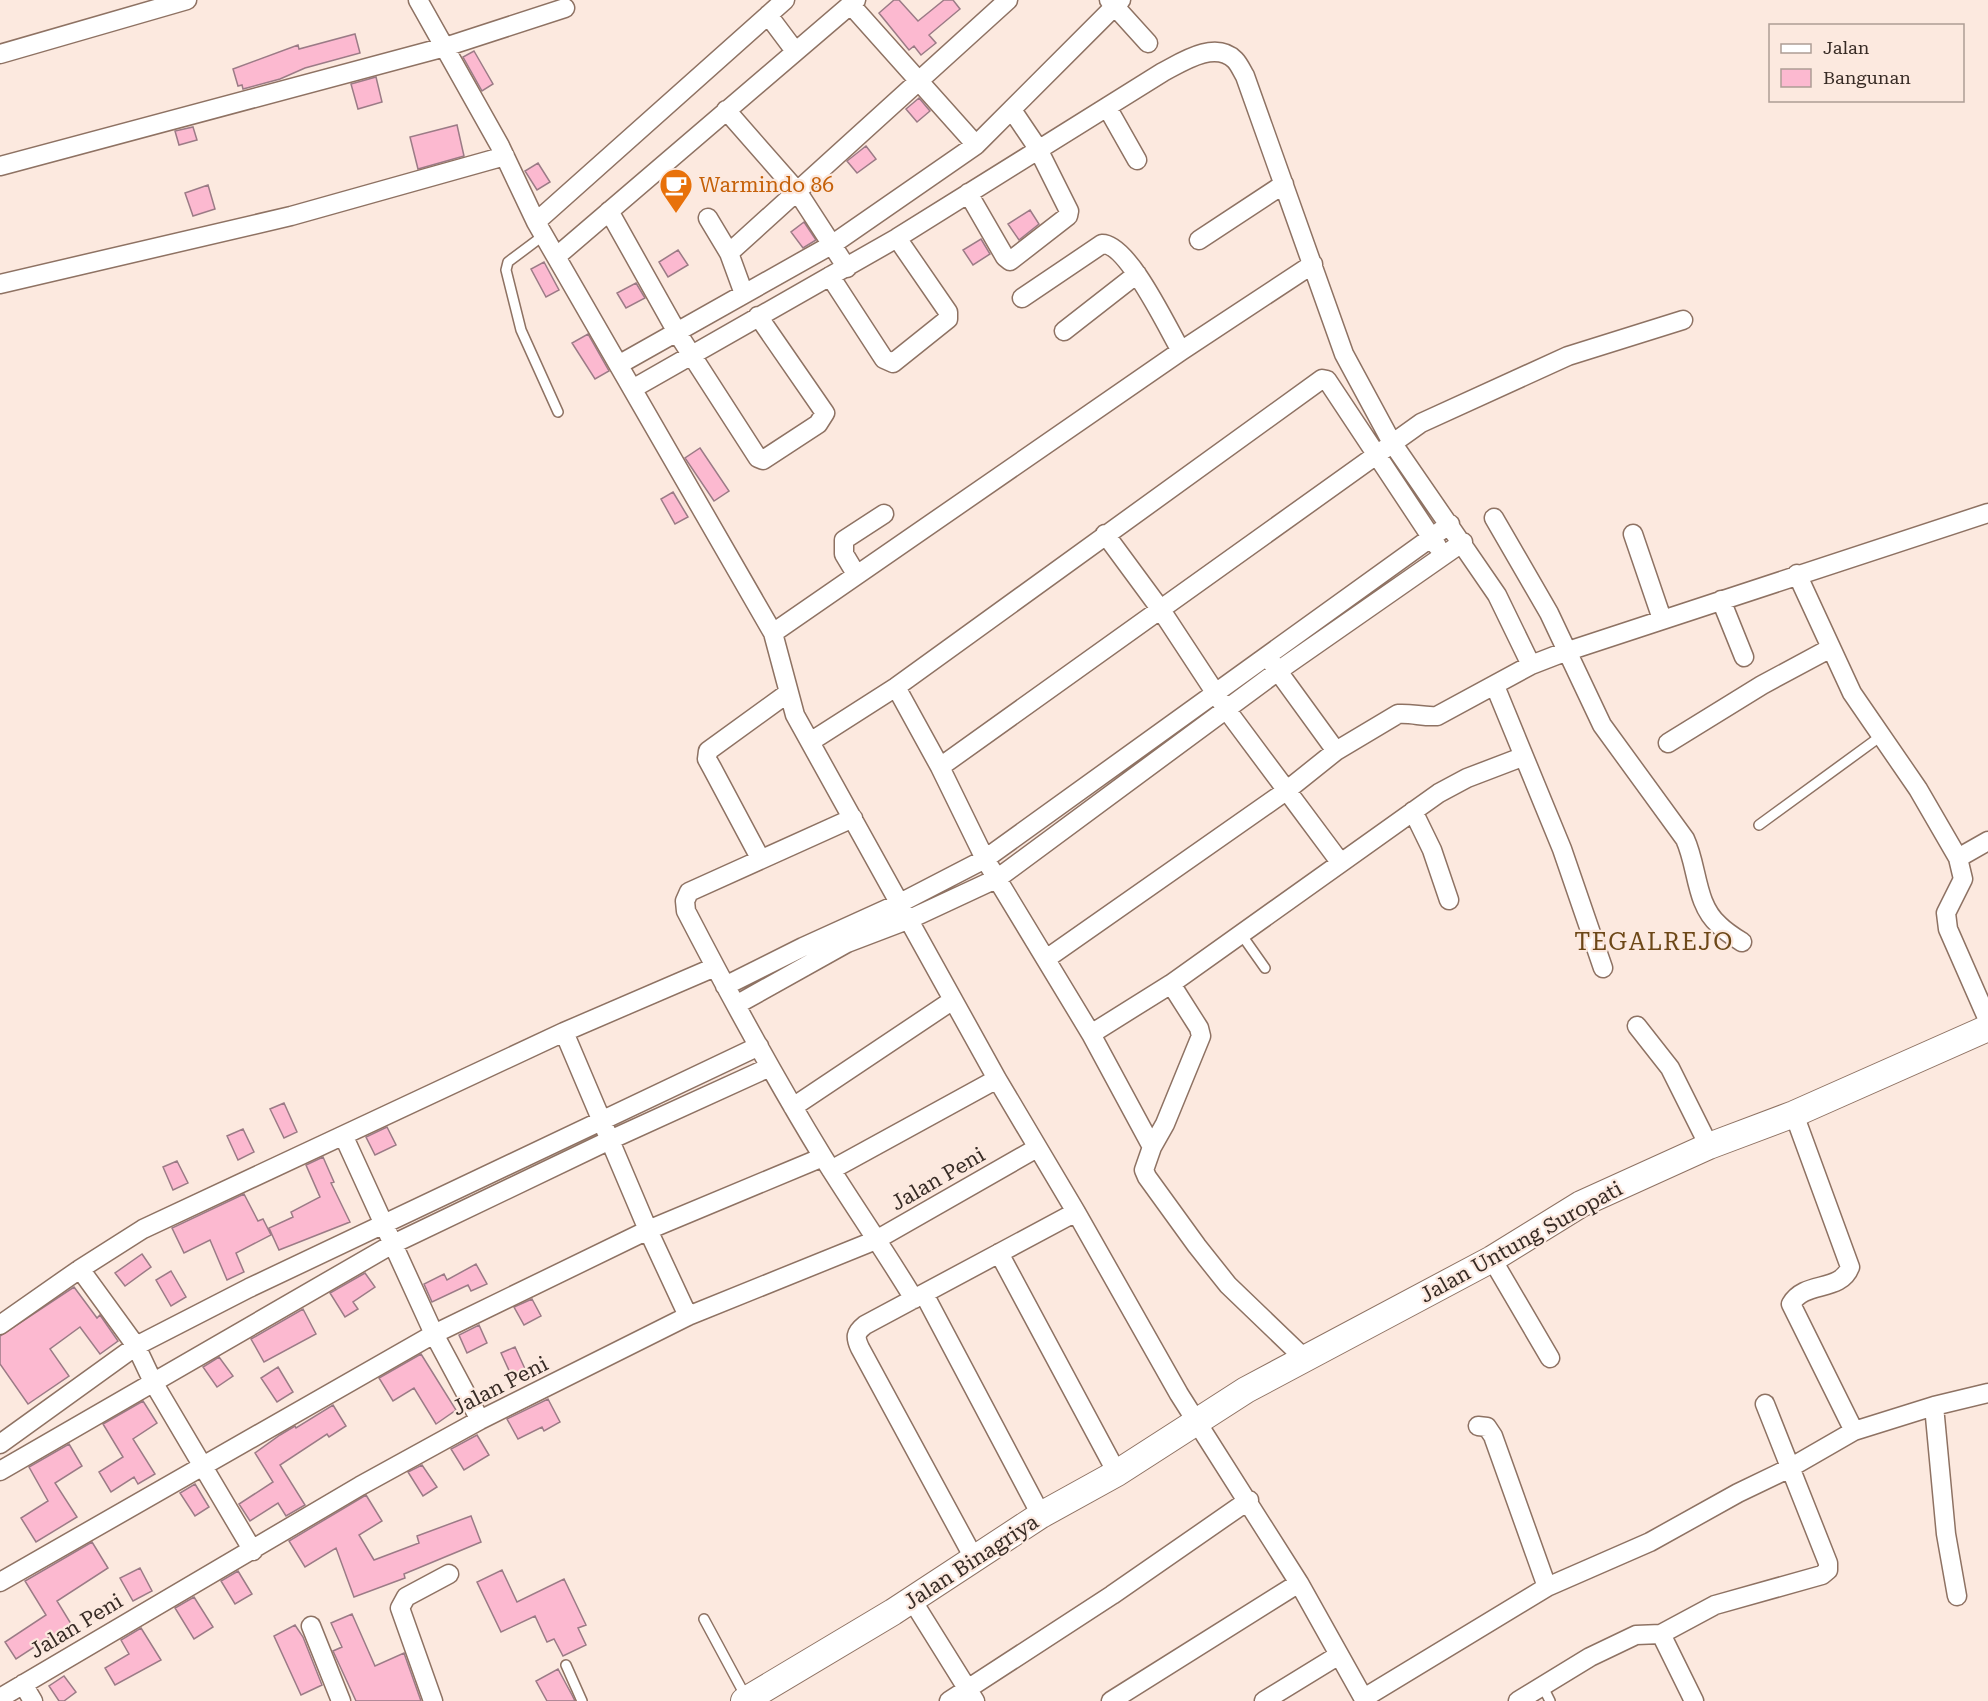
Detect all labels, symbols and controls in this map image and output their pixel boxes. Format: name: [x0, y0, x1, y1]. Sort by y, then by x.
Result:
legend: [1769, 24, 1964, 102]
text: Jalan: [1823, 37, 1870, 58]
text: Bangunan: [1823, 67, 1911, 88]
cafe icon: Warmindo 86: [658, 167, 694, 214]
place label: Warmindo 86: [699, 173, 834, 197]
district label: TEGALREJO: [1574, 928, 1734, 956]
street label: Jalan Peni: [887, 1142, 989, 1215]
street label: Jalan Untung Suropati: [1416, 1176, 1627, 1308]
street label: Jalan Peni: [448, 1352, 552, 1420]
street label: Jalan Binagriya: [899, 1509, 1043, 1614]
street label: Jalan Peni: [25, 1589, 127, 1663]

